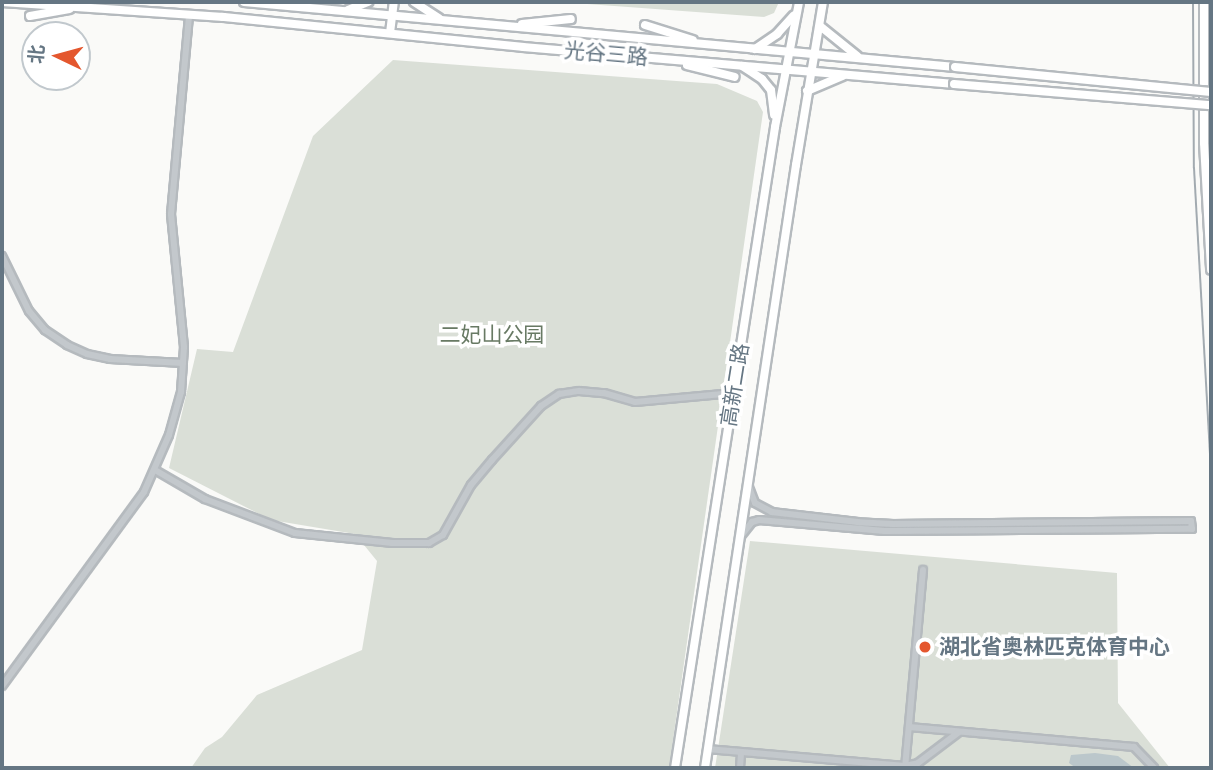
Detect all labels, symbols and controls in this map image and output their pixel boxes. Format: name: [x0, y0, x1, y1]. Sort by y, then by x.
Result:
north arrow: [21, 21, 91, 91]
street label: 光谷三路: [563, 38, 649, 70]
text: 北: [24, 44, 49, 65]
park label: 二妃山公园: [440, 322, 544, 348]
street label: 高新二路: [716, 342, 754, 428]
place label: 湖北省奥林匹克体育中心: [939, 634, 1170, 660]
marker: 湖北省奥林匹克体育中心: [917, 639, 933, 655]

